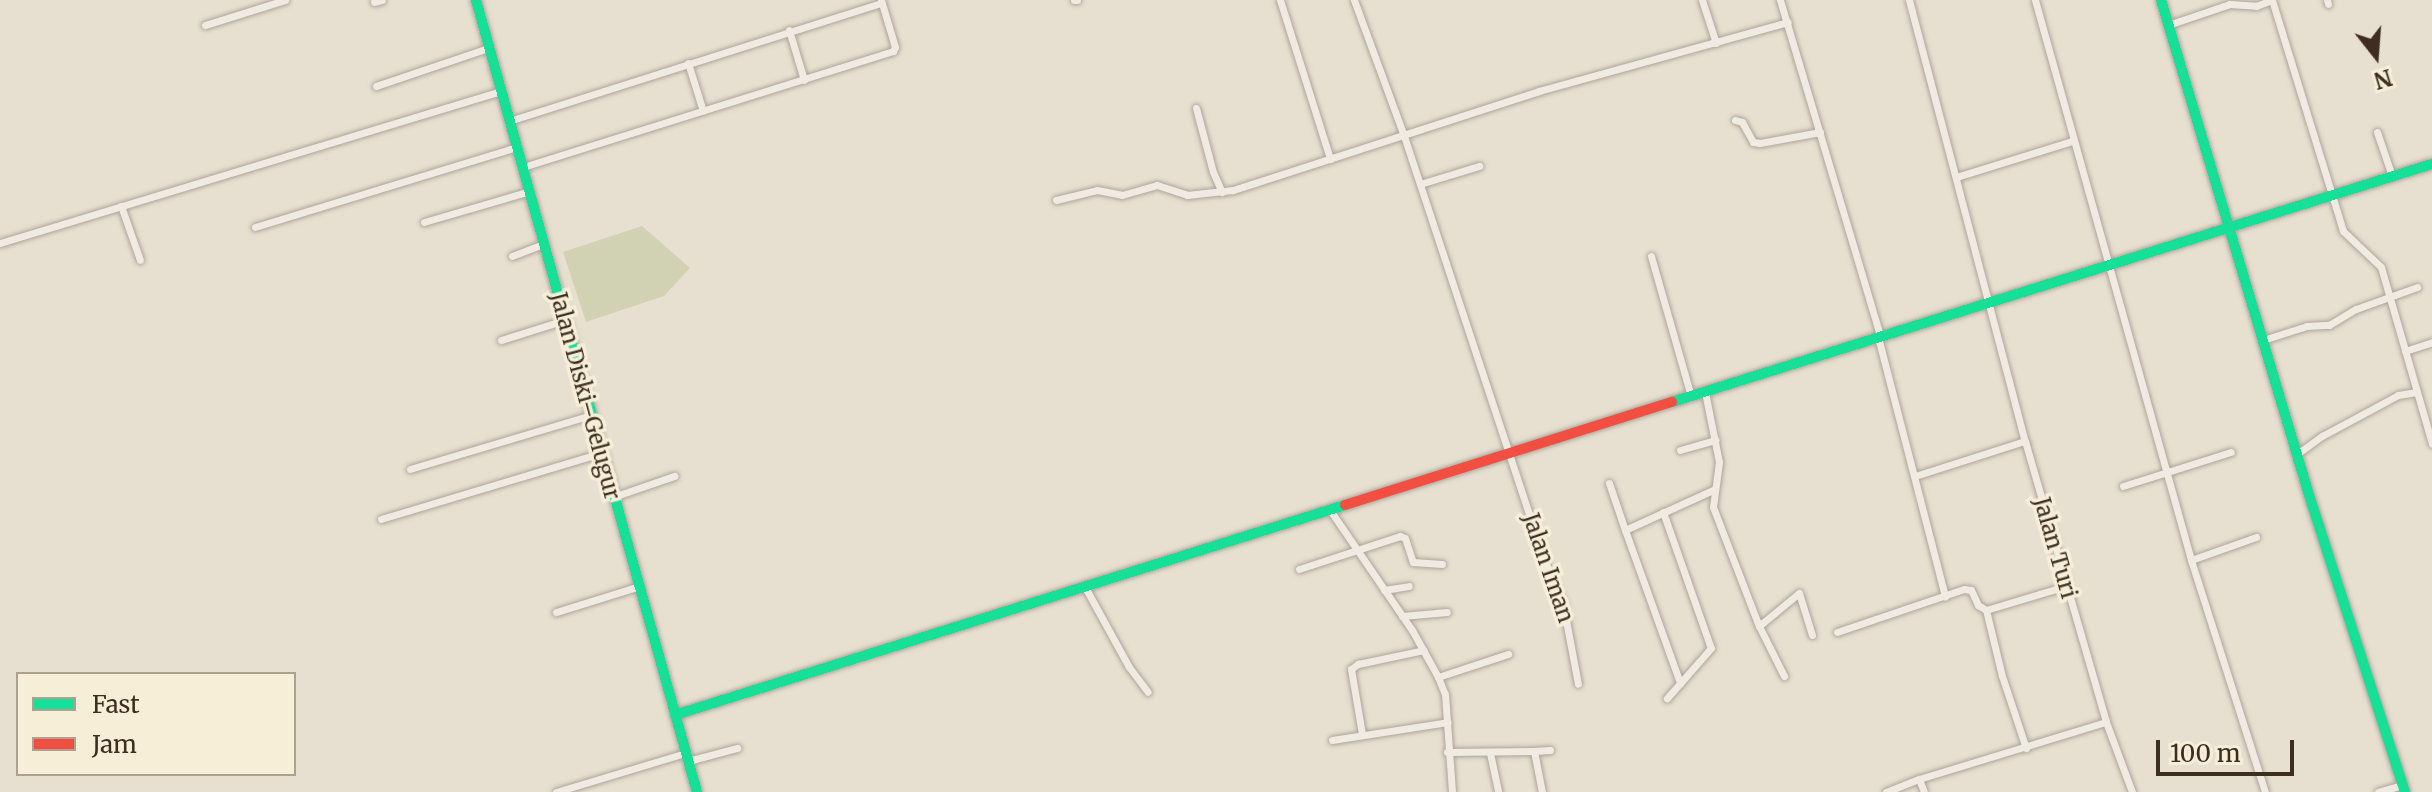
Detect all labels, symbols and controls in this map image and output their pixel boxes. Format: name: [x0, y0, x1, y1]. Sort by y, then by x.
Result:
north arrow: [2336, 16, 2416, 96]
text: N: [2371, 63, 2395, 95]
street label: Jalan Diski–Gelugur: [545, 290, 625, 502]
street label: Jalan Turi: [2028, 494, 2082, 602]
street label: Jalan Iman: [1517, 510, 1579, 626]
legend: [16, 672, 296, 776]
text: Fast: [92, 689, 140, 720]
scale bar: [2160, 724, 2298, 774]
text: Jam: [92, 729, 137, 760]
text: 100 m: [2170, 738, 2240, 769]

